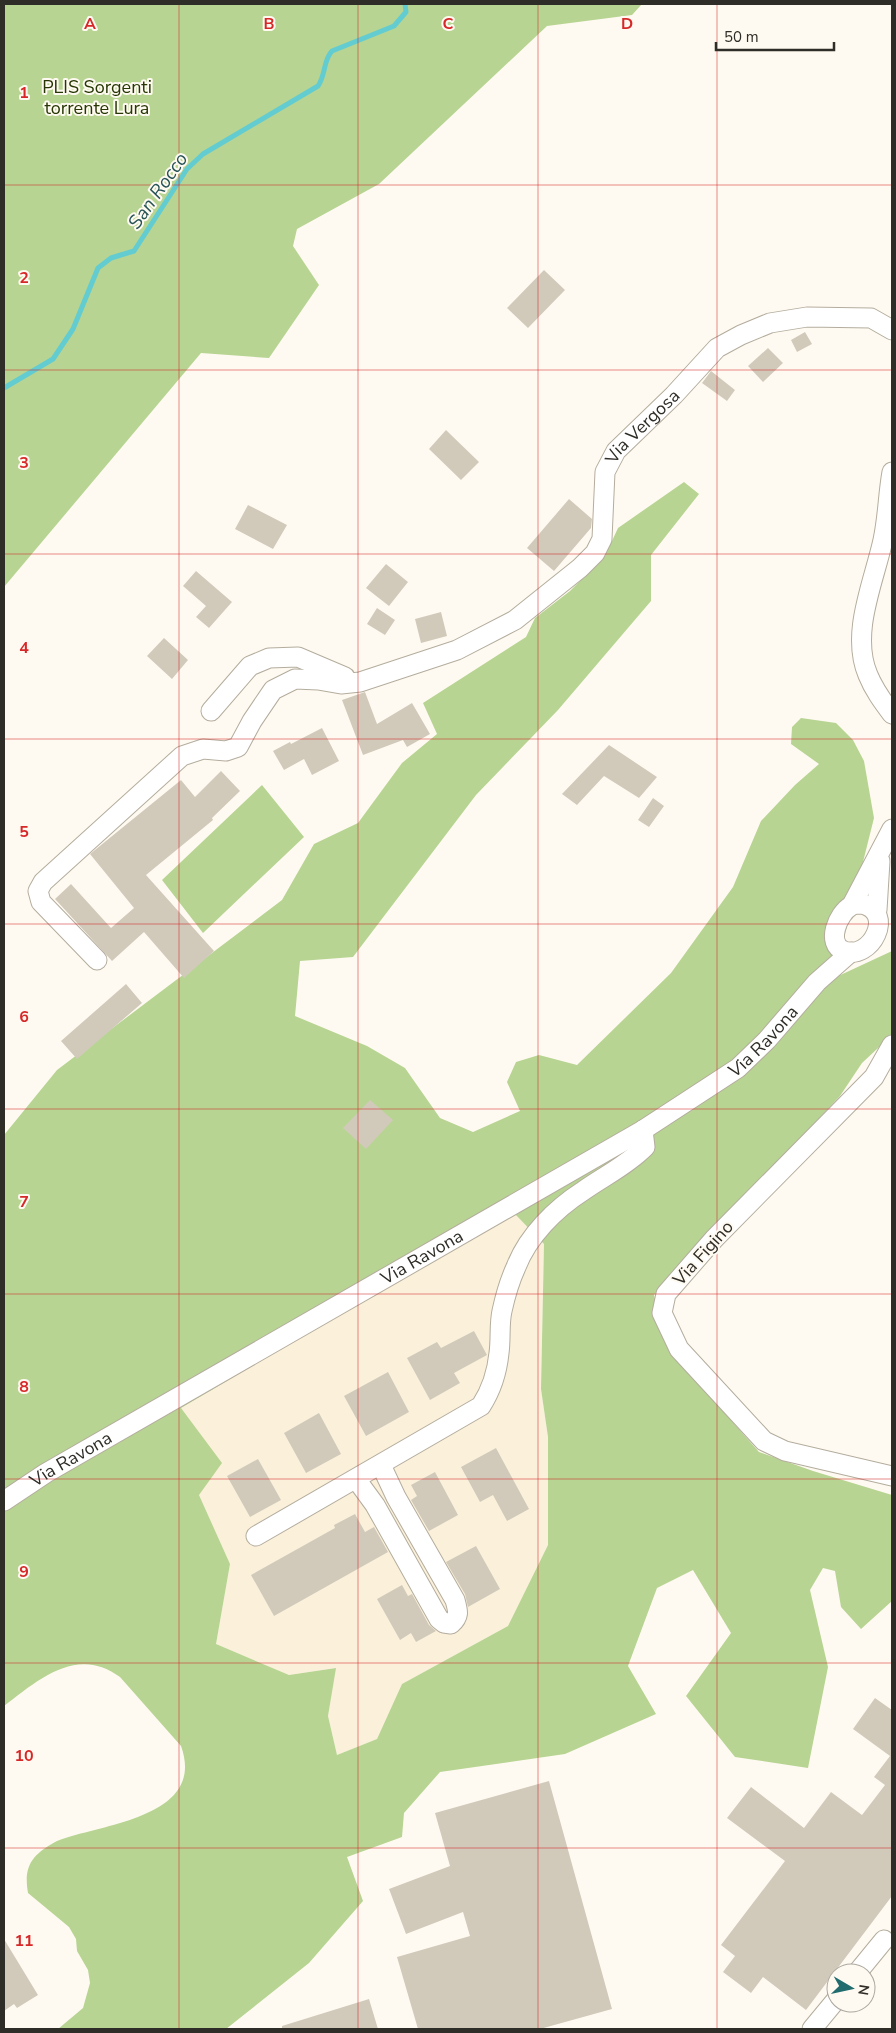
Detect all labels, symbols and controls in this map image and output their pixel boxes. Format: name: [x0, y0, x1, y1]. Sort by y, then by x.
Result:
text: A: [84, 13, 96, 35]
text: B: [263, 13, 275, 35]
text: C: [443, 13, 454, 35]
text: D: [621, 13, 633, 35]
scale bar: [716, 20, 834, 52]
text: 50 m: [724, 27, 759, 47]
park label: PLIS Sorgenti torrente Lura: [42, 75, 152, 120]
text: 1: [19, 82, 29, 104]
water label: San Rocco: [122, 147, 194, 235]
text: 2: [19, 267, 29, 289]
street label: Via Vergosa: [599, 384, 685, 469]
text: 3: [19, 452, 29, 474]
text: 4: [19, 637, 29, 659]
text: 5: [19, 821, 29, 843]
street label: Via Ravona: [723, 1000, 803, 1084]
text: 6: [19, 1006, 29, 1028]
text: 7: [19, 1191, 29, 1213]
street label: Via Figino: [667, 1215, 739, 1291]
street label: Via Ravona: [376, 1224, 467, 1291]
text: 8: [19, 1376, 29, 1398]
street label: Via Ravona: [24, 1426, 116, 1493]
text: 9: [19, 1561, 29, 1583]
text: 10: [14, 1745, 34, 1767]
text: 11: [14, 1930, 34, 1952]
north arrow: [826, 1963, 876, 2013]
text: N: [853, 1983, 874, 1997]

